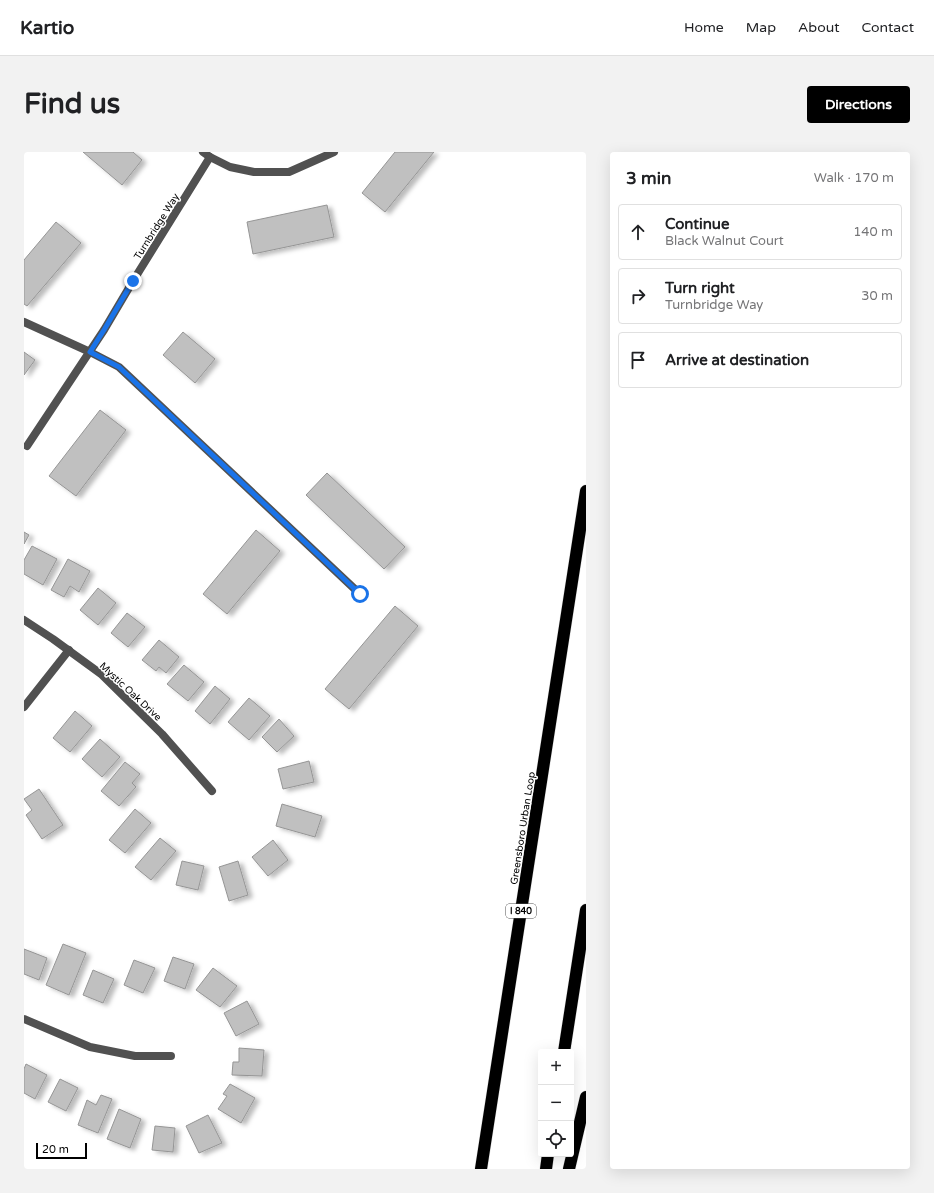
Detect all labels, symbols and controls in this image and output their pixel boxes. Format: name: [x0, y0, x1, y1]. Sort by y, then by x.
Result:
text: Kartio: [20, 17, 74, 39]
text: Home: [684, 19, 724, 36]
text: Map: [746, 19, 776, 36]
text: About: [798, 19, 840, 36]
text: Contact: [862, 19, 914, 36]
button: Directions: [807, 86, 910, 123]
text: Find us: [24, 87, 120, 121]
text: 3 min: [626, 168, 671, 189]
text: Walk · 170 m: [814, 170, 894, 186]
street label: Turnbridge Way: [132, 191, 182, 262]
text: Continue: [665, 215, 729, 233]
icon: ahead: [627, 221, 649, 243]
text: 140 m: [853, 224, 893, 240]
text: Black Walnut Court: [665, 233, 784, 249]
route end: [124, 272, 142, 290]
text: Turn right: [665, 279, 735, 297]
icon: right: [627, 285, 649, 307]
text: 30 m: [861, 288, 893, 304]
text: Turnbridge Way: [665, 297, 763, 313]
icon: arrive: [627, 349, 649, 371]
text: Arrive at destination: [665, 351, 809, 369]
route start: [351, 585, 369, 603]
street label: Mystic Oak Drive: [97, 660, 164, 724]
street label: Greensboro Urban Loop: [508, 771, 538, 886]
road number: I 840: [506, 904, 536, 918]
map controls: [538, 1049, 574, 1157]
button: +: [538, 1049, 574, 1085]
button: −: [538, 1085, 574, 1121]
button: locate: [538, 1121, 574, 1157]
scale bar: [36, 1141, 87, 1160]
text: 20 m: [42, 1143, 69, 1156]

